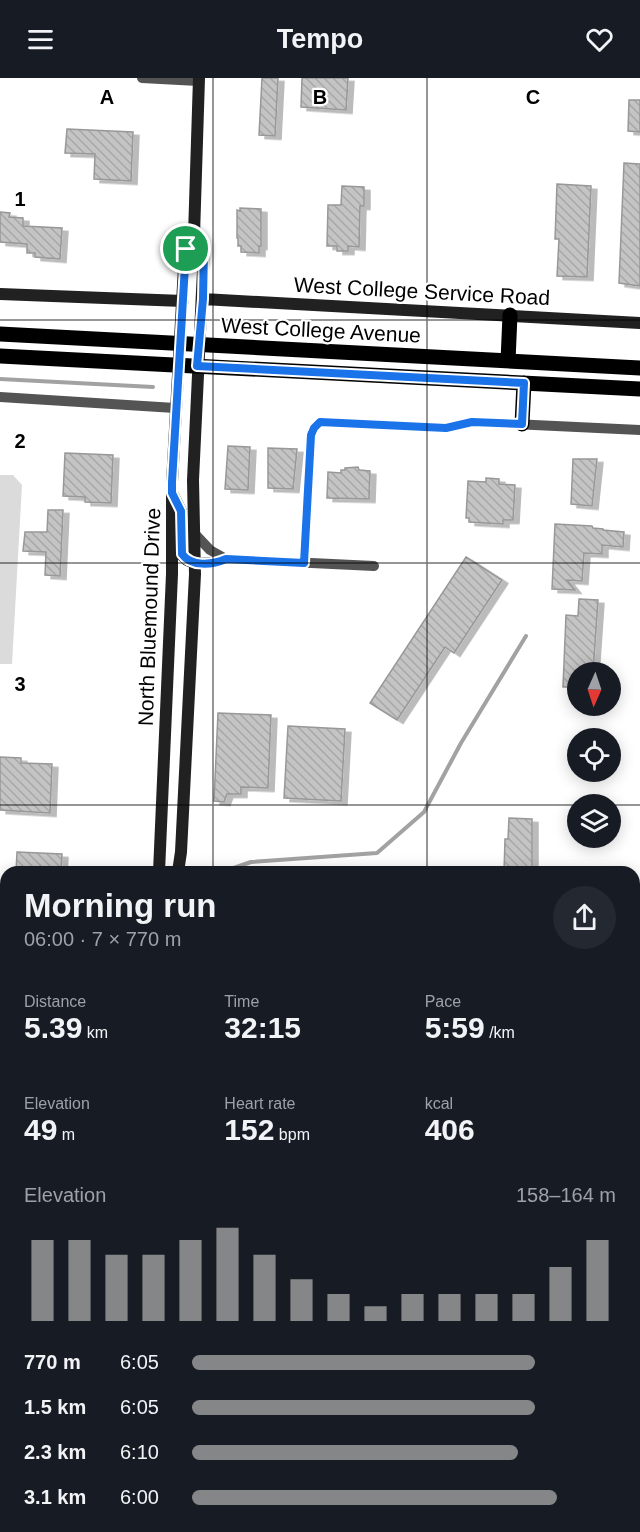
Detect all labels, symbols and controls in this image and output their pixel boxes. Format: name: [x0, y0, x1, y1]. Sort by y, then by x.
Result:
icon: menu: [24, 23, 57, 56]
icon: heart: [583, 23, 616, 56]
text: Tempo: [277, 24, 363, 54]
text: A: [100, 86, 114, 108]
text: B: [313, 86, 327, 108]
text: C: [526, 86, 540, 108]
text: 1: [14, 188, 26, 210]
pin: [160, 223, 211, 274]
icon: arrive: [169, 232, 202, 265]
street label: West College Service Road: [293, 273, 551, 309]
street label: West College Avenue: [221, 313, 421, 347]
text: 2: [14, 430, 26, 452]
street label: North Bluemound Drive: [134, 508, 164, 726]
north arrow: [567, 662, 621, 716]
map controls: [567, 662, 621, 848]
text: 3: [14, 673, 26, 695]
button: locate: [567, 728, 621, 782]
button: layers: [567, 794, 621, 848]
button: share: [553, 886, 616, 949]
text: Morning run: [24, 887, 216, 924]
text: 06:00 · 7 × 770 m: [24, 928, 181, 950]
text: Distance: [24, 993, 86, 1010]
text: Time: [224, 993, 259, 1010]
text: Pace: [425, 993, 461, 1010]
text: 5.39: [24, 1011, 82, 1044]
text: 32:15: [224, 1011, 301, 1044]
text: 5:59: [425, 1011, 485, 1044]
text: km: [82, 1024, 108, 1041]
text: /km: [485, 1024, 515, 1041]
text: Elevation: [24, 1095, 90, 1112]
text: Heart rate: [224, 1095, 295, 1112]
text: kcal: [425, 1095, 453, 1112]
text: 49: [24, 1113, 57, 1146]
text: 152: [224, 1113, 274, 1146]
text: 406: [425, 1113, 475, 1146]
text: m: [57, 1126, 75, 1143]
text: bpm: [274, 1126, 310, 1143]
text: Elevation: [24, 1184, 106, 1206]
text: 158–164 m: [516, 1184, 616, 1206]
text: 770 m: [24, 1351, 81, 1373]
text: 6:05: [120, 1351, 159, 1373]
text: 1.5 km: [24, 1396, 86, 1418]
text: 6:05: [120, 1396, 159, 1418]
text: 2.3 km: [24, 1441, 86, 1463]
text: 6:10: [120, 1441, 159, 1463]
text: 3.1 km: [24, 1486, 86, 1508]
text: 6:00: [120, 1486, 159, 1508]

